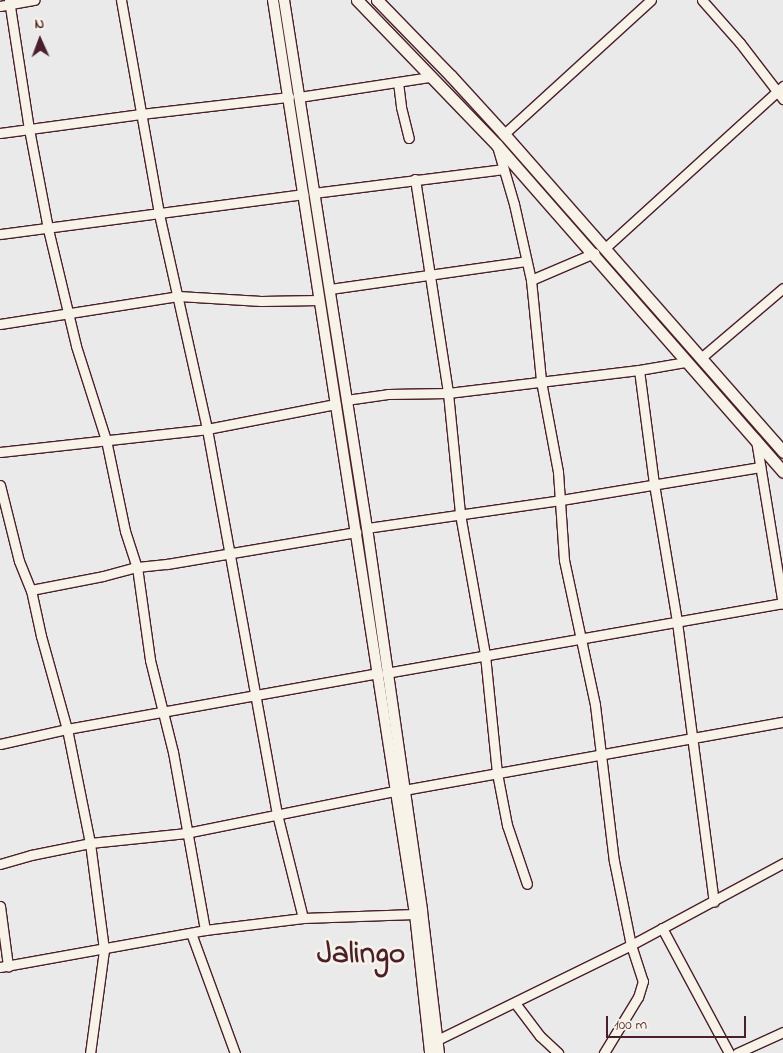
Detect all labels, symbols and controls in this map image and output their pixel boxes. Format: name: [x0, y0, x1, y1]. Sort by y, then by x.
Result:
text: N: [34, 14, 45, 35]
north arrow: [15, 15, 65, 65]
district label: Jalingo: [317, 936, 405, 974]
scale bar: [608, 1006, 748, 1038]
text: 100 m: [614, 1014, 647, 1036]

